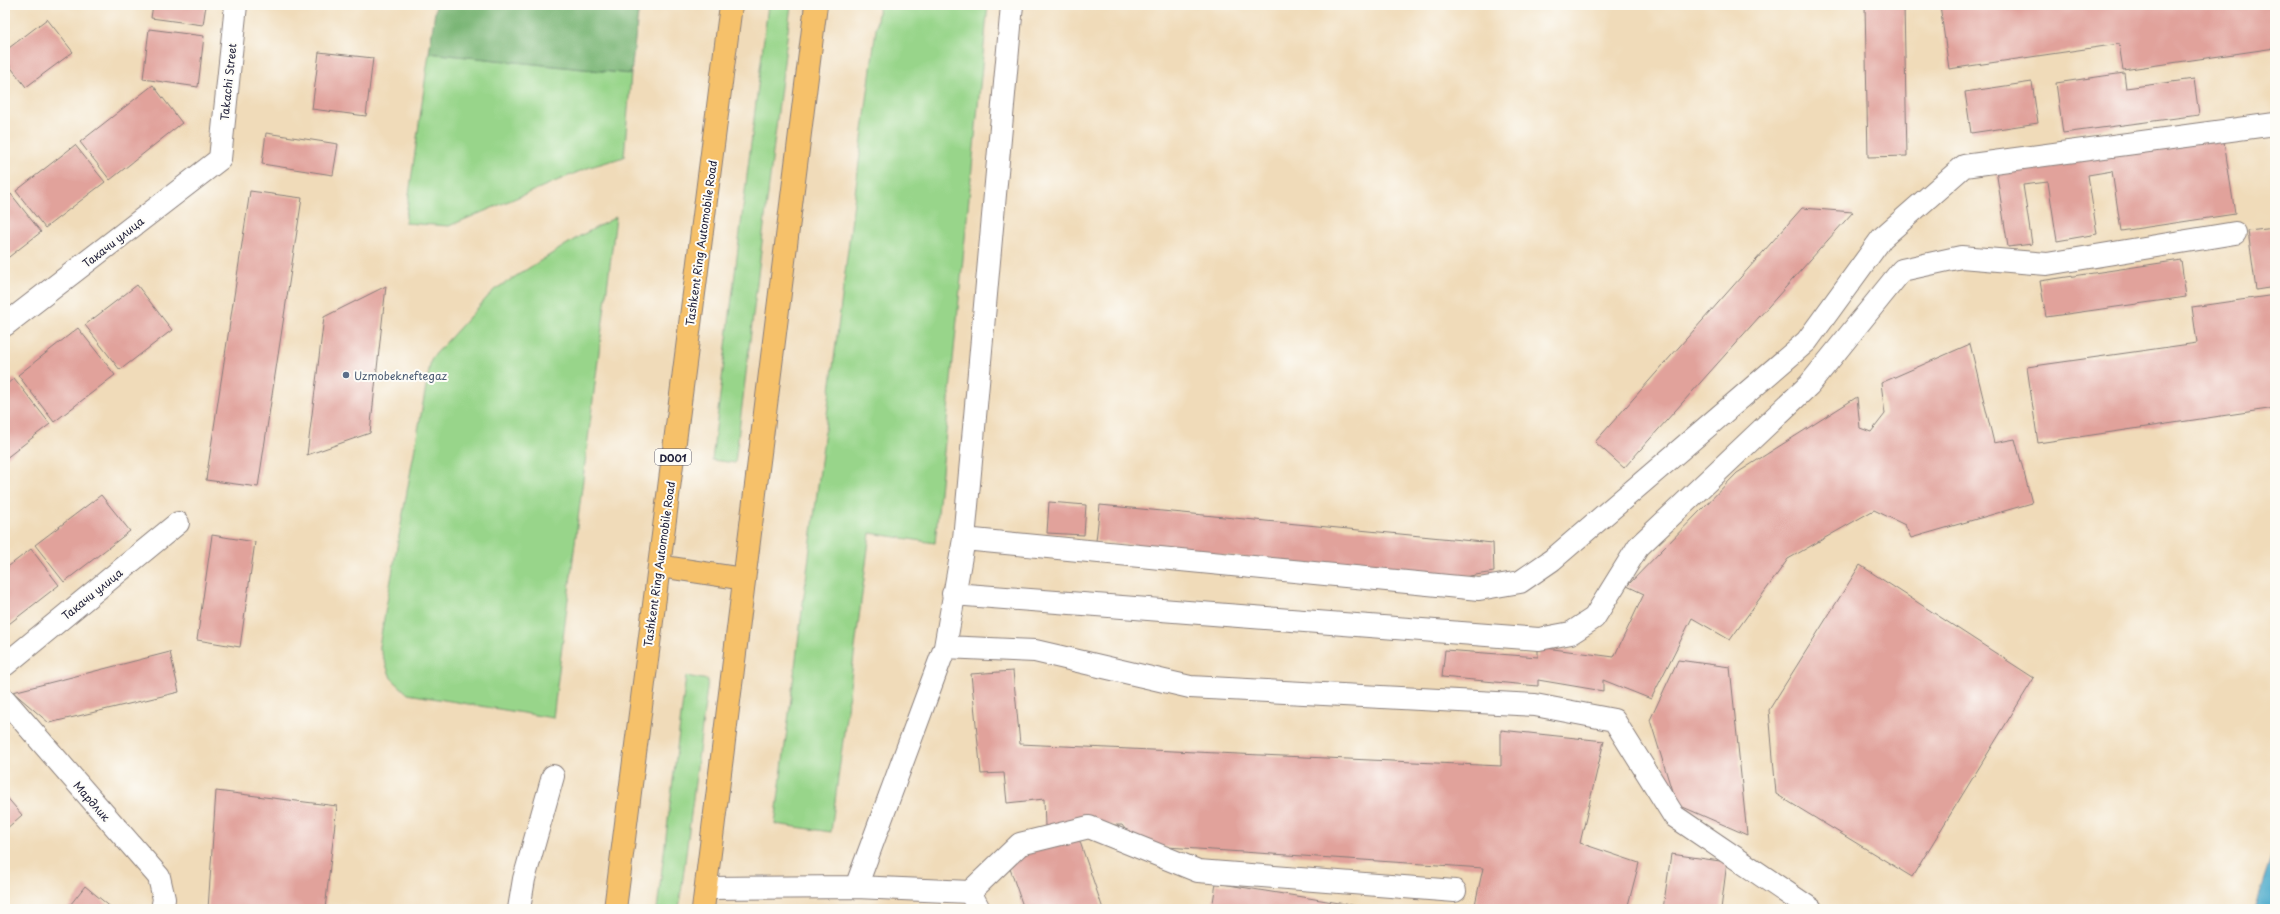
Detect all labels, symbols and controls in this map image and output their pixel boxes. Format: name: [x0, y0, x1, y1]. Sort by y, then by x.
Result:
street label: Takachi Street: [216, 43, 240, 121]
street label: Tashkent Ring Automobile Road: [681, 159, 721, 327]
street label: Такачи улица: [79, 212, 147, 272]
place label: Uzmobekneftegaz: [354, 367, 447, 384]
marker: Uzmobekneftegaz: [341, 370, 351, 380]
road number: D001: [655, 449, 691, 465]
street label: Tashkent Ring Automobile Road: [639, 480, 679, 648]
street label: Такачи улица: [58, 564, 126, 624]
street label: Мардлик: [70, 777, 115, 825]

